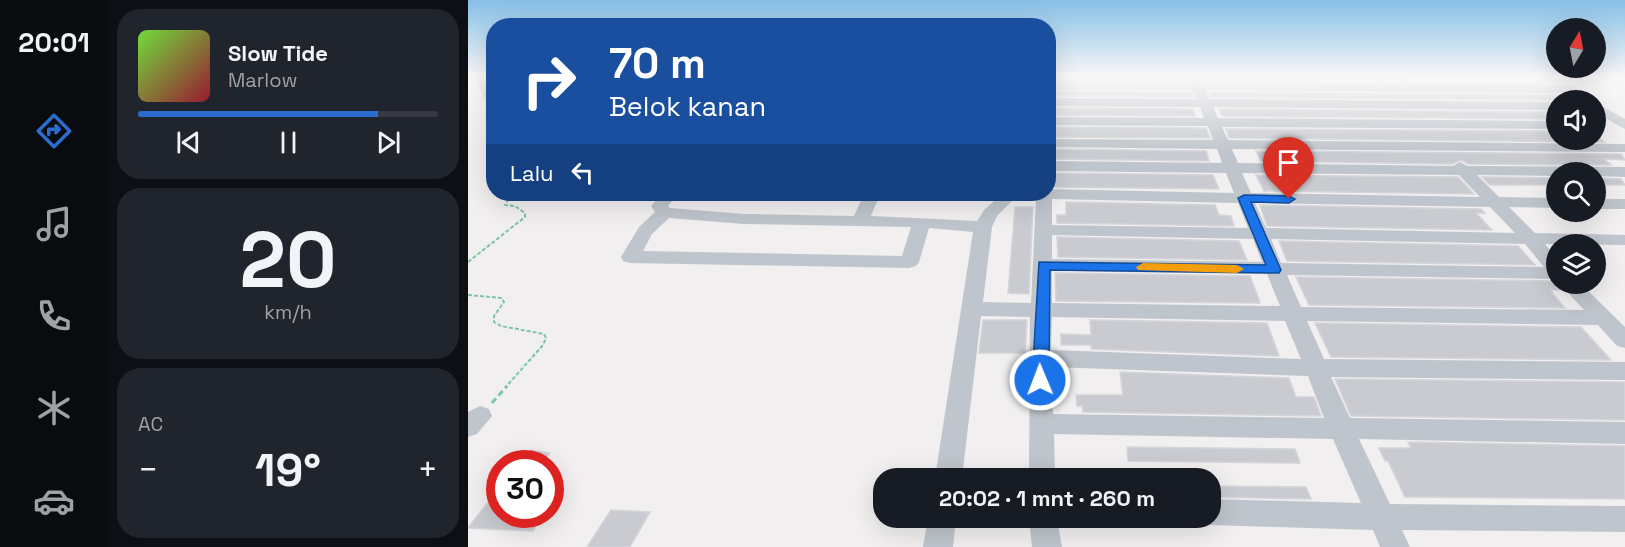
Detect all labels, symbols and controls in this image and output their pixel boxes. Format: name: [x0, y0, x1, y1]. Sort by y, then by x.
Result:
north arrow: [1546, 18, 1606, 78]
map controls: [1546, 18, 1606, 294]
text: 20:01: [18, 25, 90, 60]
text: 70 m: [609, 37, 706, 90]
text: Slow Tide: [228, 39, 328, 67]
icon: right: [510, 42, 588, 120]
text: Marlow: [228, 67, 297, 93]
text: Belok kanan: [609, 89, 766, 124]
button: sound: [1546, 90, 1606, 150]
icon: directions: [33, 110, 75, 152]
icon: previous: [172, 126, 205, 159]
icon: pause: [272, 126, 305, 159]
icon: next: [372, 126, 405, 159]
pin: [1263, 137, 1314, 199]
icon: arrive: [1272, 146, 1305, 179]
icon: left: [566, 156, 599, 189]
text: Lalu: [510, 159, 554, 187]
button: search: [1546, 162, 1606, 222]
icon: music: [33, 203, 75, 245]
text: 20: [240, 210, 336, 310]
button: layers: [1546, 234, 1606, 294]
icon: phone: [33, 295, 75, 337]
text: km/h: [264, 299, 312, 325]
position arrow: [1008, 348, 1072, 412]
icon: climate: [33, 387, 75, 429]
text: AC: [138, 411, 163, 437]
text: 19°: [255, 442, 321, 499]
text: −: [138, 449, 158, 491]
text: +: [418, 449, 438, 491]
speed limit sign: 30: [486, 450, 564, 528]
icon: car: [33, 480, 75, 522]
text: 20:02 · 1 mnt · 260 m: [939, 484, 1155, 512]

